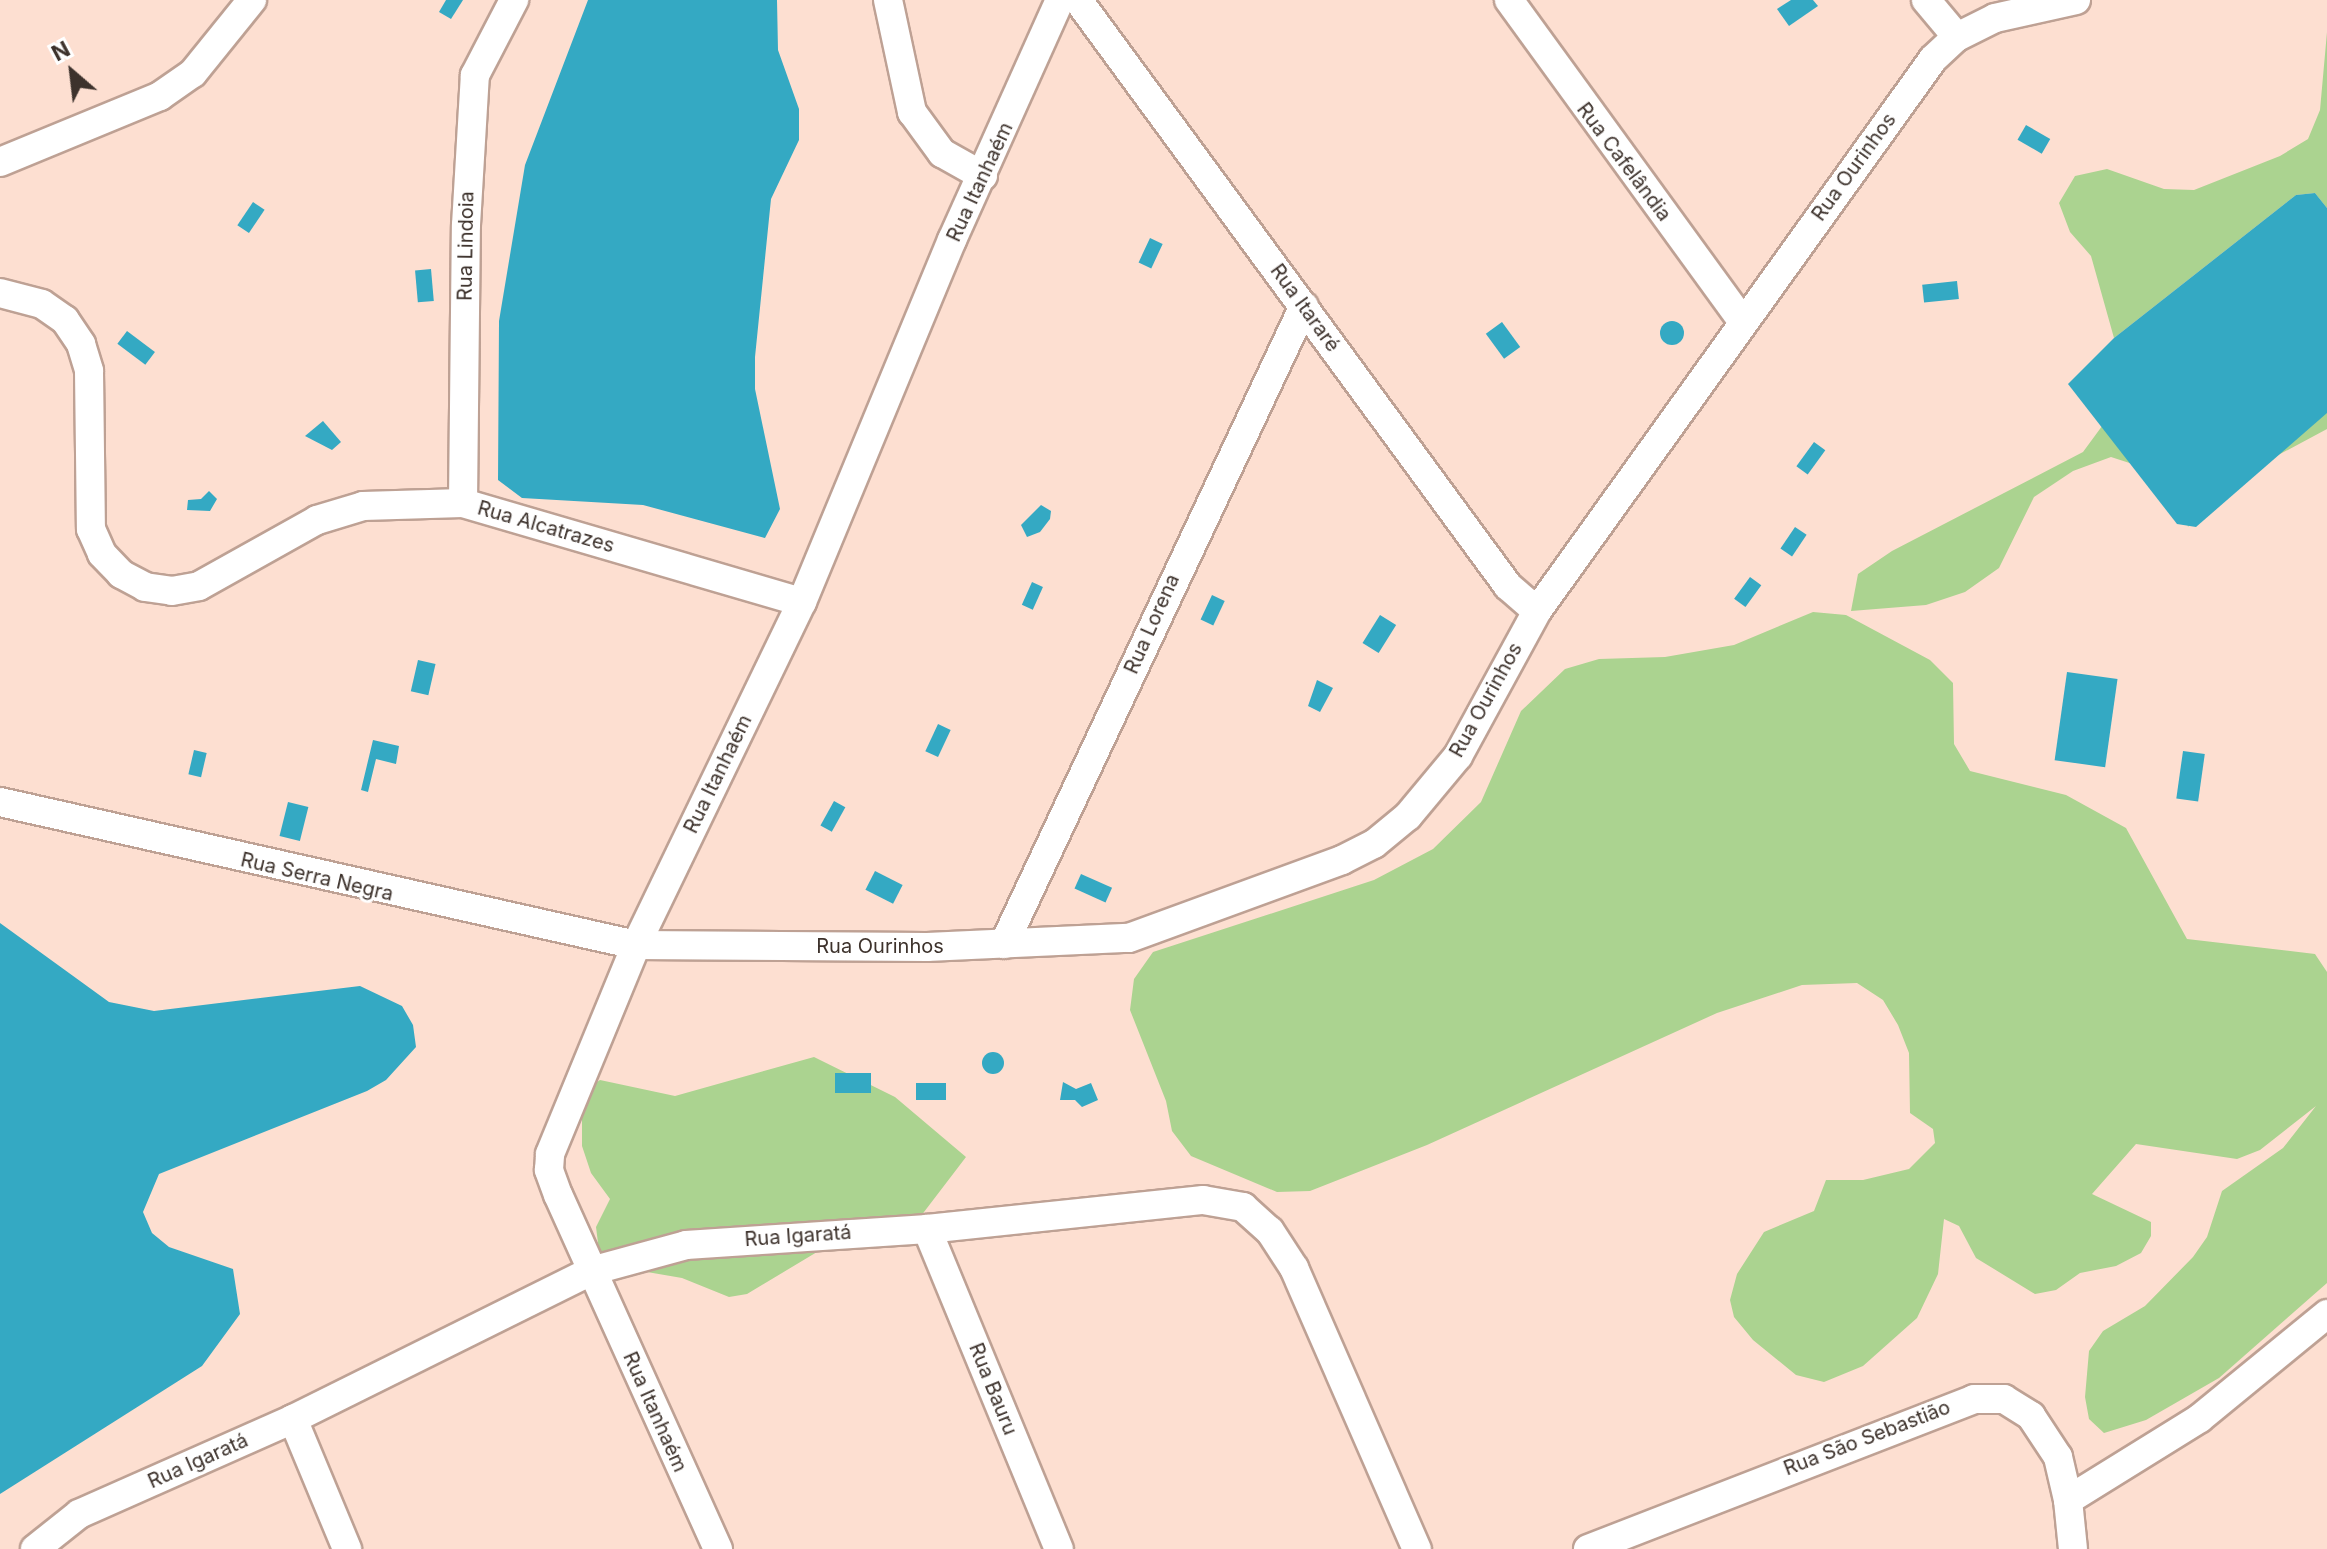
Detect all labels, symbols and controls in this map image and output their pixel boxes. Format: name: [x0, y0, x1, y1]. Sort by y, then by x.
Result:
north arrow: [32, 32, 112, 112]
text: N: [47, 35, 74, 66]
street label: Rua Cafelândia: [1572, 98, 1676, 226]
street label: Rua Ourinhos: [1807, 108, 1901, 226]
street label: Rua Itanhaém: [942, 118, 1018, 246]
street label: Rua Lindoia: [453, 191, 479, 301]
street label: Rua Itararé: [1265, 259, 1345, 357]
street label: Rua Alcatrazes: [475, 496, 617, 558]
street label: Rua Lorena: [1119, 570, 1185, 678]
street label: Rua Ourinhos: [1445, 638, 1527, 762]
street label: Rua Itanhaém: [679, 711, 757, 837]
street label: Rua Serra Negra: [238, 848, 396, 906]
street label: Rua Ourinhos: [816, 934, 944, 958]
street label: Rua Igaratá: [744, 1220, 852, 1252]
street label: Rua Bauru: [964, 1340, 1022, 1438]
street label: Rua Itanhaém: [618, 1348, 692, 1476]
street label: Rua São Sebastião: [1780, 1395, 1954, 1481]
street label: Rua Igaratá: [144, 1428, 252, 1494]

